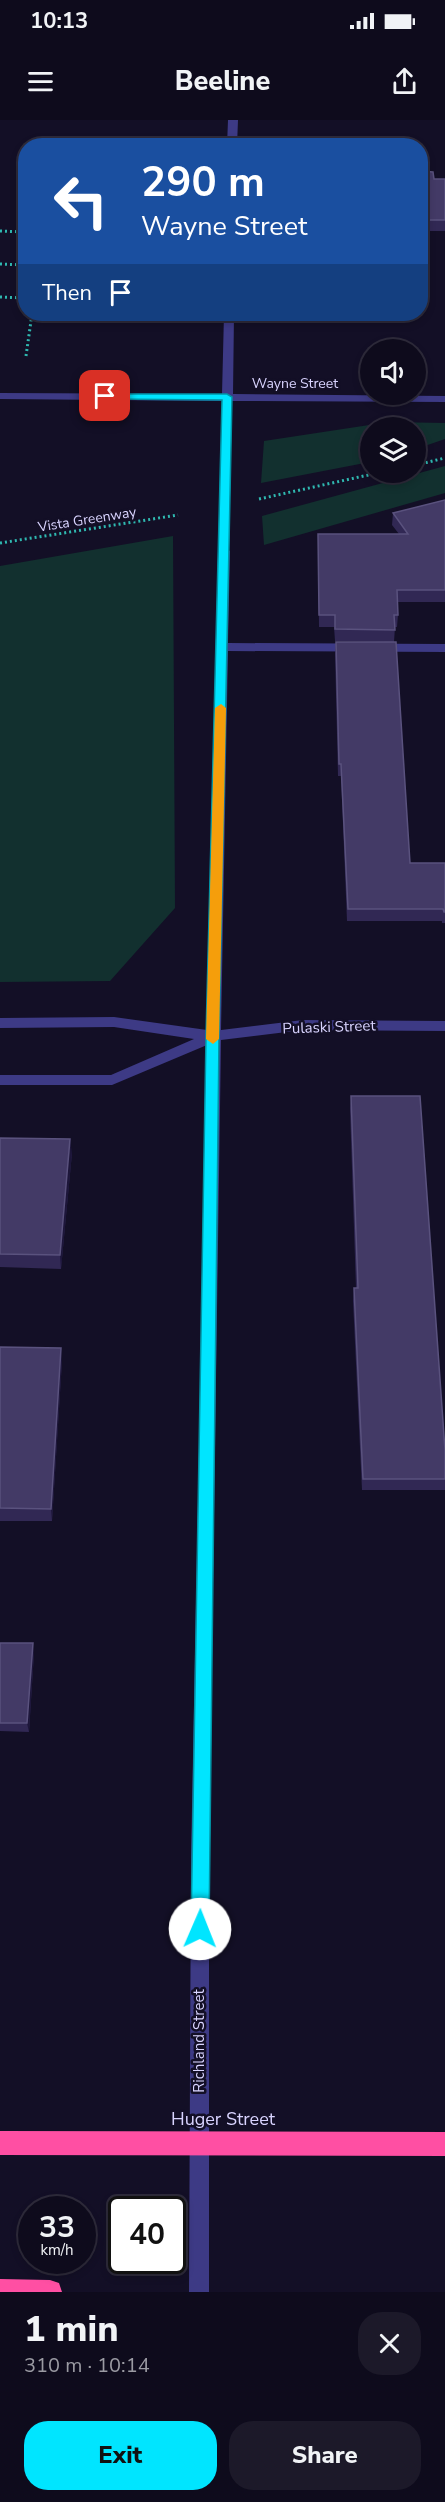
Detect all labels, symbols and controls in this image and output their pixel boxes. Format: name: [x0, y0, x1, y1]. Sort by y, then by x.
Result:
text: 10:13: [30, 6, 88, 36]
text: Beeline: [175, 63, 270, 100]
icon: menu: [24, 65, 57, 98]
icon: share: [388, 65, 421, 98]
text: 290 m: [141, 154, 265, 211]
icon: left: [42, 162, 120, 240]
text: Wayne Street: [141, 208, 308, 245]
icon: arrive: [104, 276, 137, 309]
text: Then: [42, 278, 92, 308]
map controls: [360, 339, 426, 483]
button: sound: [360, 339, 426, 405]
pin: [79, 370, 130, 421]
street label: Wayne Street: [252, 374, 338, 393]
icon: arrive: [88, 379, 121, 412]
button: layers: [360, 417, 426, 483]
street label: Vista Greenway: [35, 502, 139, 537]
street label: Pulaski Street: [282, 1015, 377, 1039]
position arrow: [168, 1897, 232, 1961]
street label: Richland Street: [189, 1989, 209, 2093]
street label: Huger Street: [171, 2107, 276, 2131]
speed limit sign: 40: [108, 2196, 186, 2274]
text: 33: [39, 2207, 75, 2248]
text: km/h: [40, 2240, 74, 2260]
text: 1 min: [24, 2305, 119, 2354]
button: close: [358, 2312, 421, 2375]
text: 310 m · 10:14: [24, 2352, 150, 2379]
button: Exit: [24, 2421, 217, 2490]
button: Share: [229, 2421, 421, 2490]

